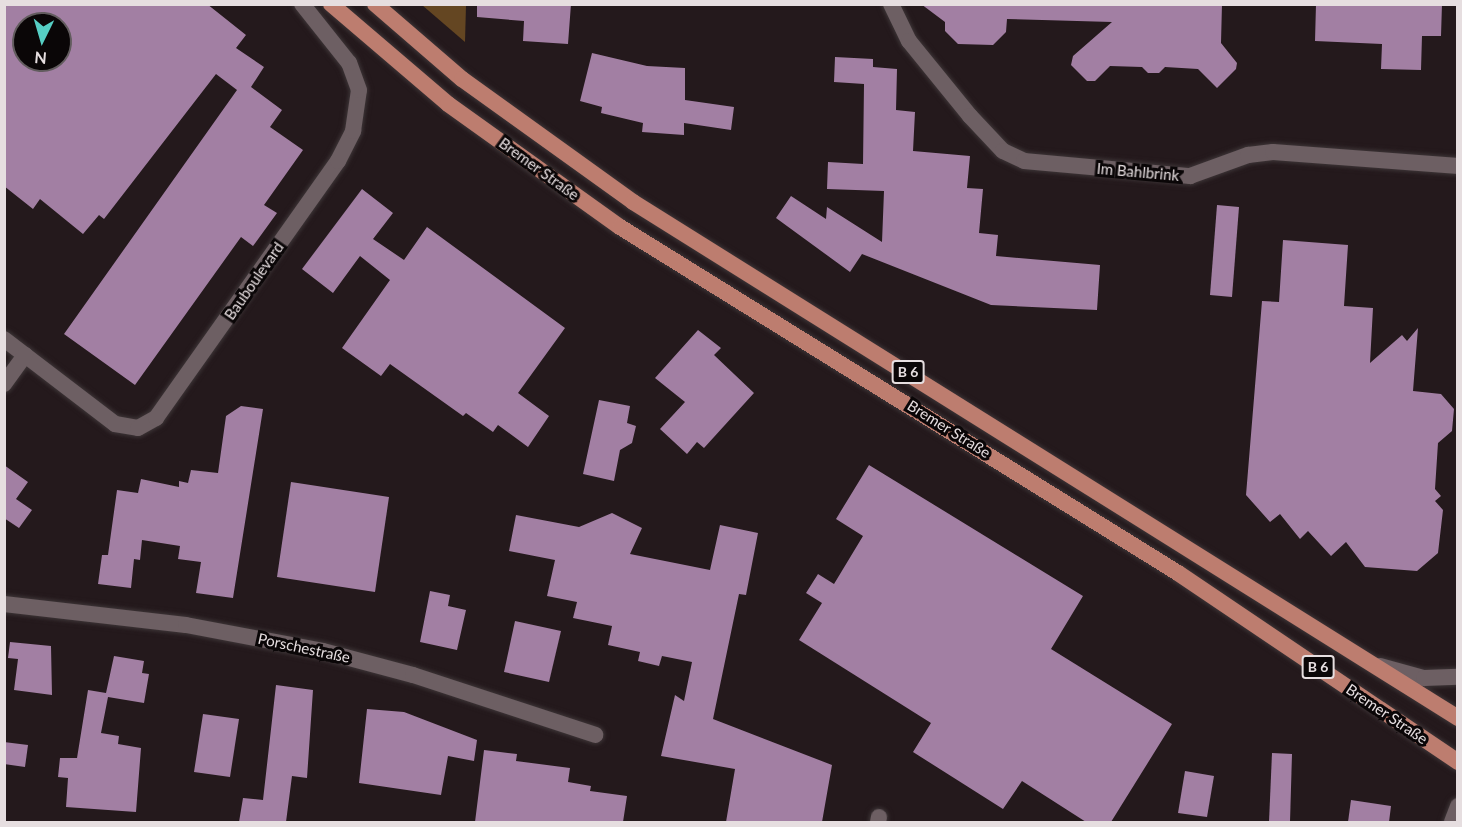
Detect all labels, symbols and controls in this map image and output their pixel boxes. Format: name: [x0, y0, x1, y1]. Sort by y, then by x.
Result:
north arrow: [12, 12, 72, 72]
text: N: [34, 48, 48, 68]
street label: Bremer Straße: [495, 134, 583, 204]
street label: Im Bahlbrink: [1096, 159, 1180, 185]
street label: Bauboulevard: [221, 239, 287, 323]
road number: B 6: [892, 361, 924, 383]
street label: Bremer Straße: [904, 396, 994, 462]
street label: Porschestraße: [256, 629, 352, 667]
road number: B 6: [1302, 656, 1334, 678]
street label: Bremer Straße: [1343, 680, 1431, 748]

